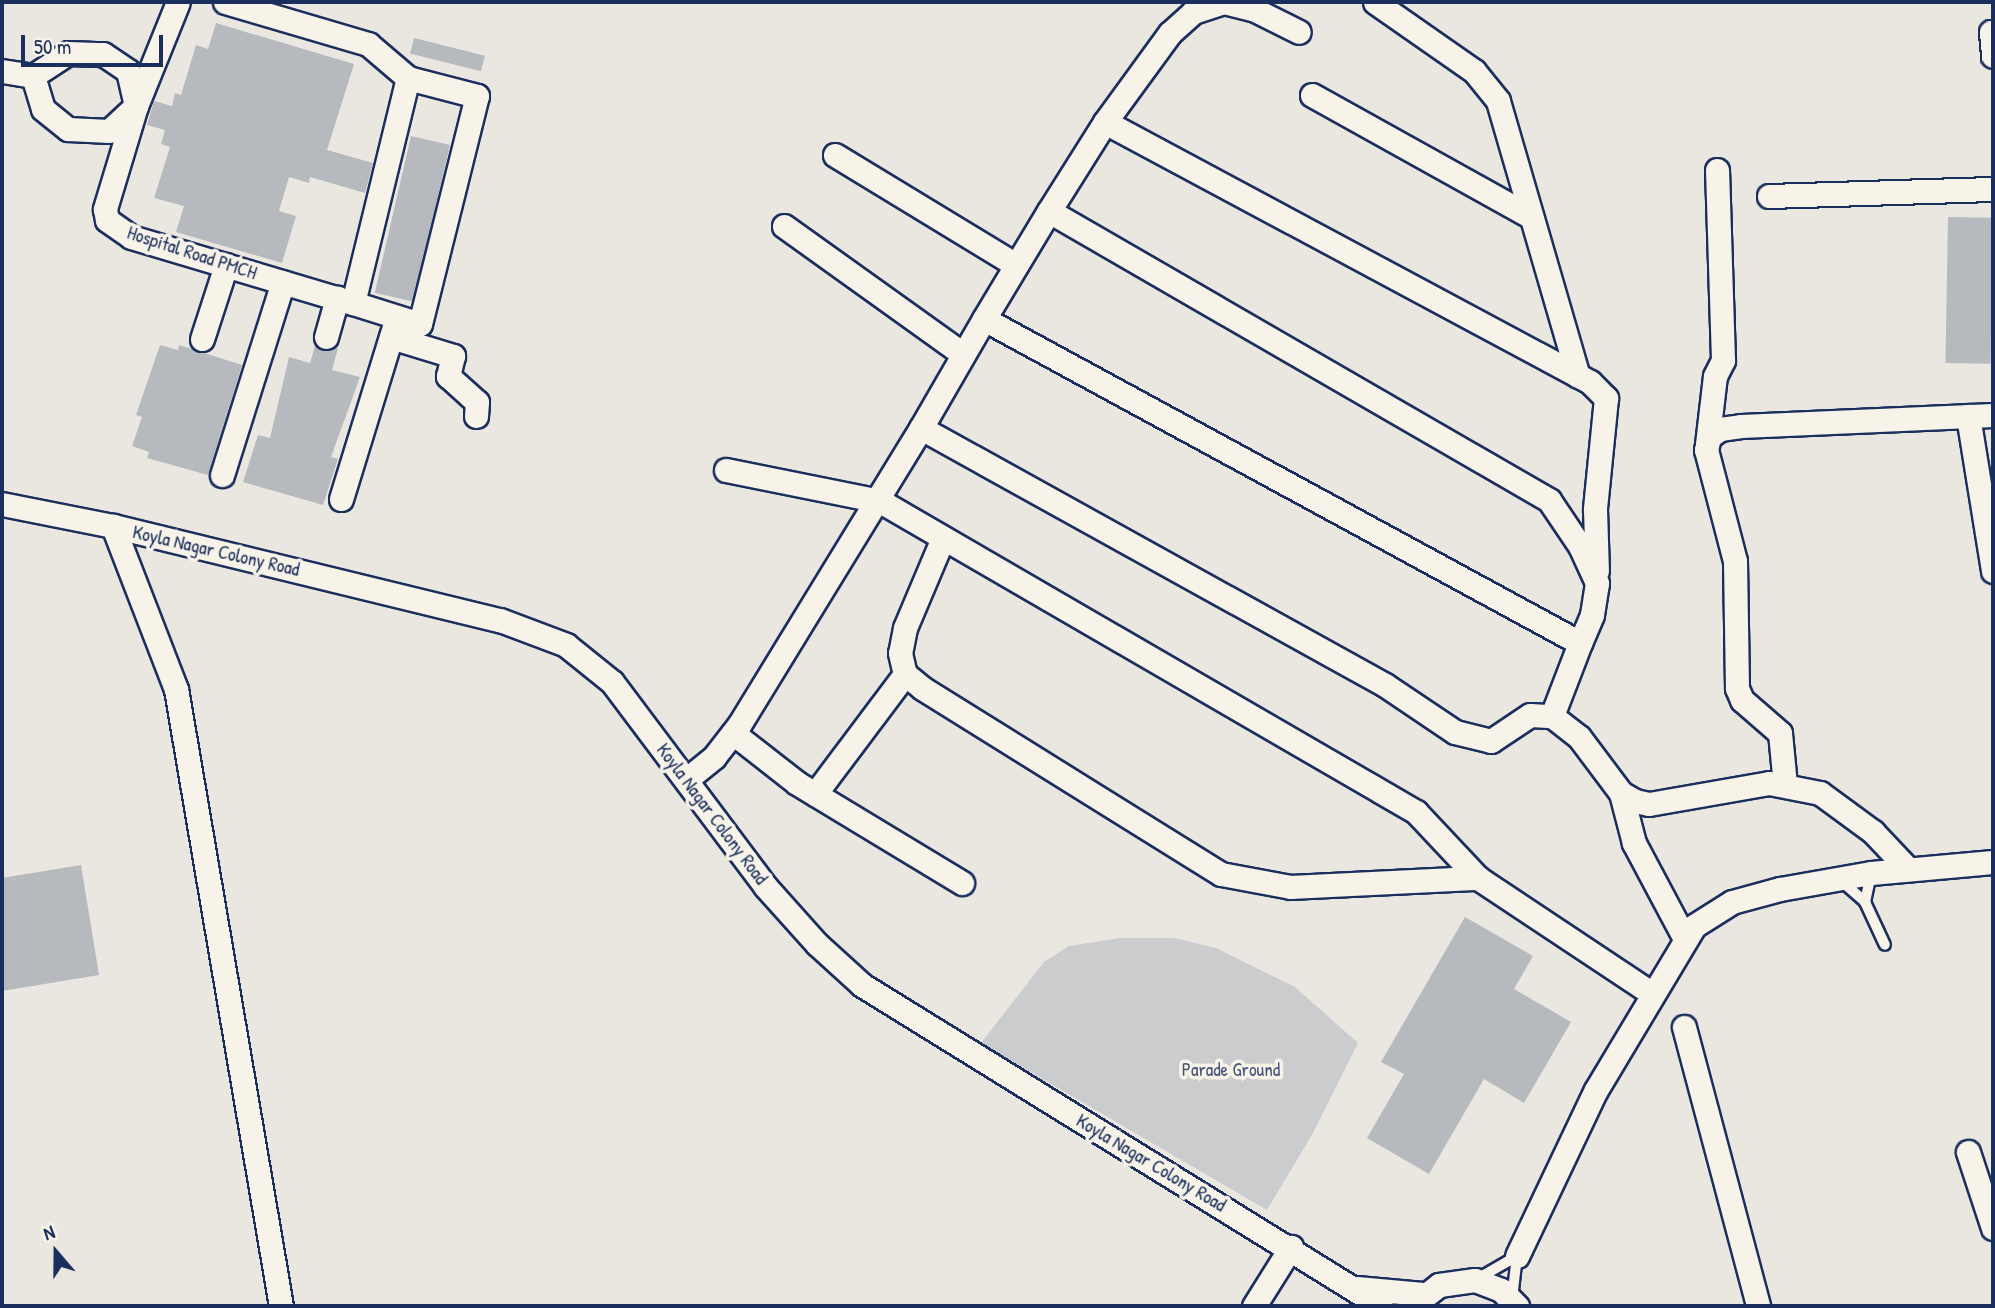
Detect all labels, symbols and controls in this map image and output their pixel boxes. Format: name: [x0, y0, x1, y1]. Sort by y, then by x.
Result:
scale bar: [24, 21, 166, 65]
text: 50 m: [34, 32, 71, 61]
street label: Hospital Road PMCH: [124, 221, 260, 285]
street label: Koyla Nagar Colony Road: [130, 521, 302, 581]
street label: Koyla Nagar Colony Road: [652, 739, 772, 889]
park label: Parade Ground: [1182, 1059, 1280, 1081]
street label: Koyla Nagar Colony Road: [1072, 1109, 1230, 1217]
north arrow: [21, 1217, 91, 1287]
text: N: [40, 1218, 58, 1246]

